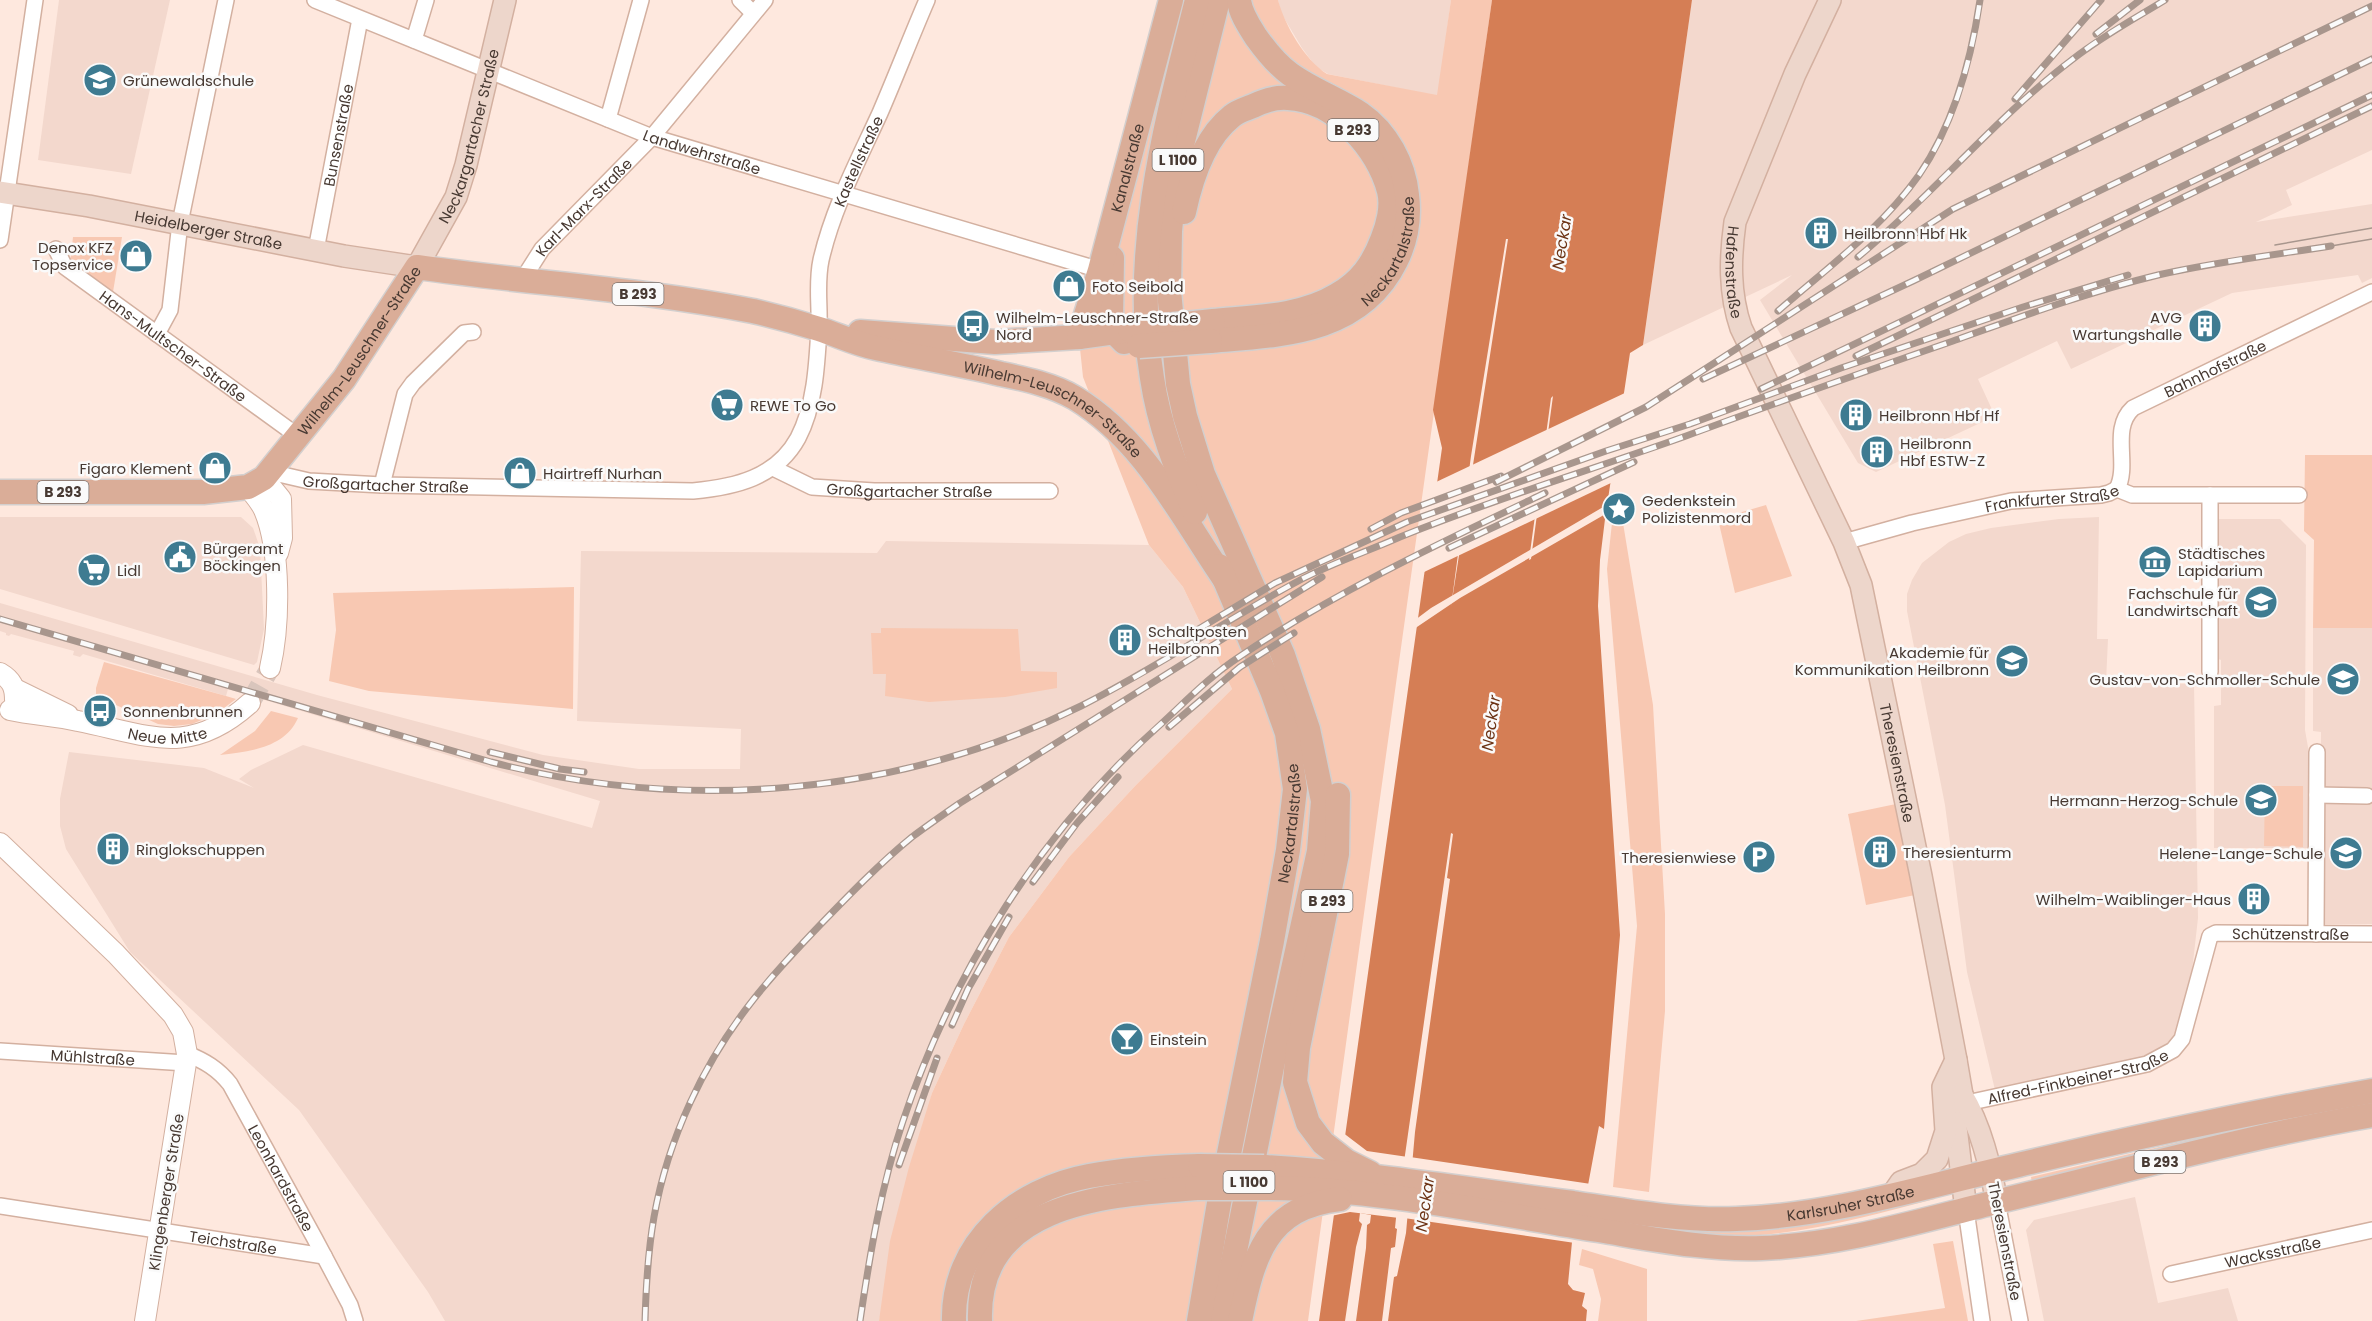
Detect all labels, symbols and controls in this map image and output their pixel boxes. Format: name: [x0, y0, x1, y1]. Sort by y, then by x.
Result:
street label: Neckargartacher Straße: [433, 47, 504, 227]
school or university icon: Grünewaldschule: [82, 62, 118, 98]
place label: Grünewaldschule: [123, 70, 254, 91]
street label: Bunsenstraße: [318, 82, 358, 188]
street label: Kastellstraße: [828, 112, 888, 210]
road number: B 293: [1328, 119, 1378, 141]
street label: Kanalstraße: [1105, 121, 1149, 214]
street label: Landwehrstraße: [640, 124, 763, 179]
road number: L 1100: [1152, 149, 1204, 171]
street label: Karl-Marx-Straße: [530, 153, 636, 260]
street label: Neckartalstraße: [1356, 196, 1419, 311]
street label: Heidelberger Straße: [133, 205, 284, 254]
water label: Neckar: [1546, 212, 1578, 271]
building icon: Heilbronn Hbf Hk: [1803, 215, 1839, 251]
place label: Heilbronn Hbf Hk: [1844, 223, 1967, 244]
street label: Hafenstraße: [1721, 225, 1748, 321]
place label: Denox KFZ Topservice: [32, 237, 113, 275]
shop icon: Denox KFZ Topservice: [118, 238, 154, 274]
street label: Wilhelm-Leuschner-Straße: [292, 261, 426, 439]
shop icon: Foto Seibold: [1051, 268, 1087, 304]
place label: Foto Seibold: [1092, 276, 1184, 297]
road number: B 293: [612, 283, 664, 305]
street label: Hans-Multscher-Straße: [95, 285, 251, 406]
place label: Wilhelm-Leuschner-Straße Nord: [996, 307, 1199, 345]
place label: AVG Wartungshalle: [2073, 307, 2182, 345]
bus stop icon: Wilhelm-Leuschner-Straße Nord: [955, 308, 991, 344]
building icon: AVG Wartungshalle: [2187, 308, 2223, 344]
street label: Bahnhofstraße: [2160, 334, 2270, 402]
street label: Wilhelm-Leuschner-Straße: [962, 355, 1147, 462]
supermarket icon: REWE To Go: [709, 387, 745, 423]
place label: REWE To Go: [750, 395, 836, 416]
building icon: Heilbronn Hbf Hf: [1838, 397, 1874, 433]
place label: Heilbronn Hbf Hf: [1879, 405, 1999, 426]
place label: Heilbronn Hbf ESTW-Z: [1900, 433, 1985, 471]
building icon: Heilbronn Hbf ESTW-Z: [1859, 434, 1895, 470]
shop icon: Figaro Klement: [197, 450, 233, 486]
shop icon: Hairtreff Nurhan: [502, 455, 538, 491]
place label: Figaro Klement: [79, 458, 192, 479]
place label: Hairtreff Nurhan: [543, 463, 662, 484]
street label: Großgartacher Straße: [301, 469, 469, 497]
street label: Großgartacher Straße: [826, 477, 992, 502]
street label: Frankfurter Straße: [1983, 479, 2123, 517]
road number: B 293: [38, 481, 88, 503]
place label: Gedenkstein Polizistenmord: [1642, 490, 1751, 528]
place icon: Gedenkstein Polizistenmord: [1601, 491, 1637, 527]
place label: Bürgeramt Böckingen: [203, 538, 283, 576]
public building icon: Bürgeramt Böckingen: [162, 539, 198, 575]
place label: Städtisches Lapidarium: [2178, 543, 2266, 581]
museum icon: Städtisches Lapidarium: [2137, 544, 2173, 580]
supermarket icon: Lidl: [76, 552, 112, 588]
place label: Lidl: [117, 560, 141, 581]
place label: Fachschule für Landwirtschaft: [2128, 583, 2238, 621]
school or university icon: Fachschule für Landwirtschaft: [2243, 584, 2279, 620]
place label: Schaltposten Heilbronn: [1148, 621, 1247, 659]
building icon: Schaltposten Heilbronn: [1107, 622, 1143, 658]
place label: Akademie für Kommunikation Heilbronn: [1795, 642, 1989, 680]
school or university icon: Akademie für Kommunikation Heilbronn: [1994, 643, 2030, 679]
school or university icon: Gustav-von-Schmoller-Schule: [2325, 661, 2361, 697]
place label: Gustav-von-Schmoller-Schule: [2090, 669, 2320, 690]
bus stop icon: Sonnenbrunnen: [82, 693, 118, 729]
water label: Neckar: [1476, 693, 1506, 752]
place label: Sonnenbrunnen: [123, 701, 243, 722]
street label: Theresienstraße: [1875, 701, 1920, 824]
street label: Neue Mitte: [126, 722, 210, 749]
street label: Neckartalstraße: [1272, 762, 1306, 885]
school or university icon: Hermann-Herzog-Schule: [2243, 782, 2279, 818]
place label: Hermann-Herzog-Schule: [2049, 790, 2238, 811]
building icon: Ringlokschuppen: [95, 831, 131, 867]
building icon: Theresienturm: [1862, 834, 1898, 870]
school or university icon: Helene-Lange-Schule: [2328, 835, 2364, 871]
place label: Ringlokschuppen: [136, 839, 265, 860]
parking icon: Theresienwiese: [1741, 839, 1777, 875]
place label: Theresienturm: [1903, 842, 2011, 863]
place label: Helene-Lange-Schule: [2159, 843, 2323, 864]
place label: Theresienwiese: [1621, 847, 1736, 868]
building icon: Wilhelm-Waiblinger-Haus: [2236, 881, 2272, 917]
place label: Wilhelm-Waiblinger-Haus: [2036, 889, 2231, 910]
road number: B 293: [1302, 890, 1352, 912]
street label: Schützenstraße: [2232, 923, 2349, 944]
bar icon: Einstein: [1109, 1021, 1145, 1057]
place label: Einstein: [1150, 1029, 1207, 1050]
street label: Mühlstraße: [50, 1044, 136, 1070]
street label: Alfred-Finkbeiner-Straße: [1985, 1044, 2172, 1109]
street label: Klingenberger Straße: [143, 1112, 189, 1272]
street label: Leonhardstraße: [244, 1120, 319, 1235]
road number: B 293: [2134, 1151, 2186, 1173]
road number: L 1100: [1224, 1171, 1274, 1193]
water label: Neckar: [1410, 1174, 1440, 1233]
street label: Karlsruher Straße: [1786, 1180, 1916, 1225]
street label: Theresienstraße: [1983, 1180, 2027, 1302]
street label: Teichstraße: [188, 1225, 279, 1259]
street label: Wacksstraße: [2222, 1231, 2323, 1273]

